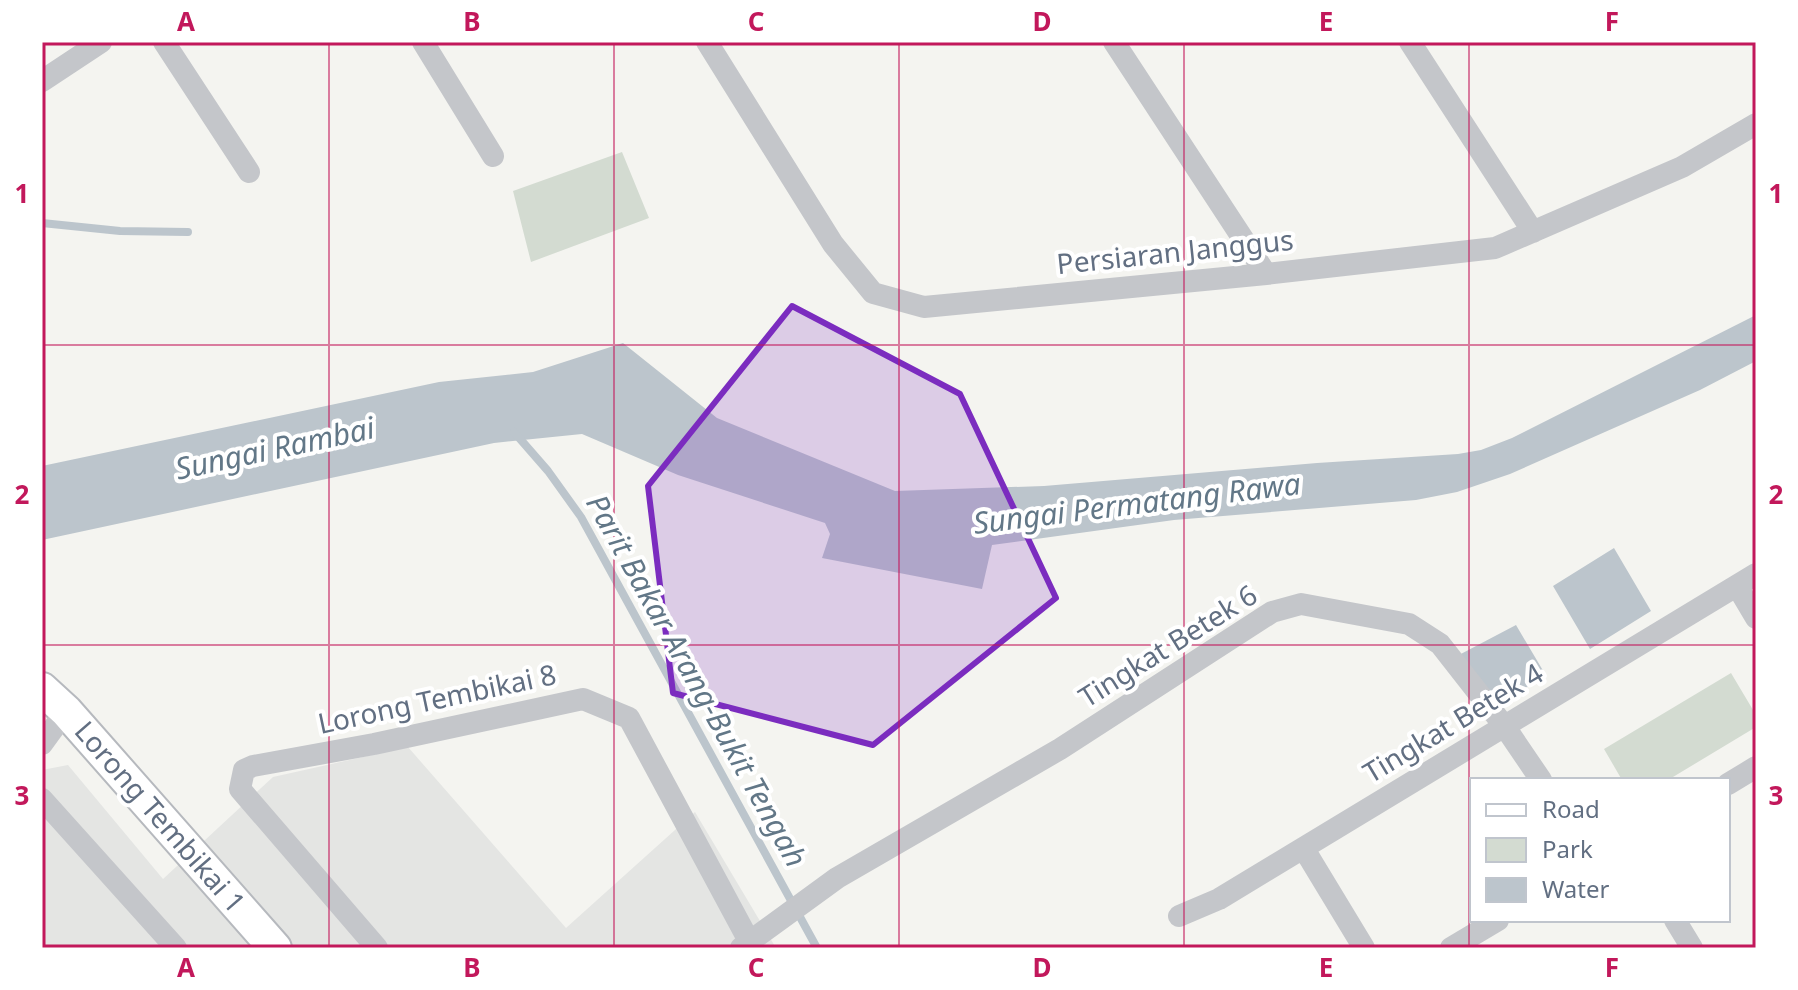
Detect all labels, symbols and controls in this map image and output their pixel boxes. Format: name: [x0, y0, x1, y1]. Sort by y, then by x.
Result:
text: A: [177, 3, 195, 39]
text: B: [463, 3, 481, 39]
text: C: [748, 3, 764, 39]
text: D: [1032, 3, 1052, 39]
text: E: [1319, 3, 1333, 39]
text: F: [1605, 3, 1619, 39]
text: 1: [15, 175, 29, 211]
text: 1: [1769, 175, 1783, 211]
street label: Persiaran Janggus: [1055, 220, 1295, 282]
water label: Sungai Rambai: [171, 406, 379, 489]
water label: Sungai Permatang Rawa: [971, 462, 1303, 543]
text: 2: [15, 476, 30, 512]
text: 2: [1769, 476, 1784, 512]
water label: Parit Bakar Arang-Bukit Tengah: [577, 487, 817, 874]
street label: Tingkat Betek 6: [1071, 575, 1264, 715]
street label: Tingkat Betek 4: [1355, 653, 1549, 791]
street label: Lorong Tembikai 8: [314, 654, 559, 742]
street label: Lorong Tembikai 1: [67, 712, 255, 920]
text: 3: [15, 777, 29, 813]
text: 3: [1769, 777, 1783, 813]
legend: [1470, 778, 1730, 922]
text: Road: [1542, 792, 1600, 825]
text: Park: [1542, 832, 1593, 865]
text: Water: [1542, 872, 1610, 905]
text: A: [177, 949, 195, 985]
text: B: [463, 949, 481, 985]
text: C: [748, 949, 764, 985]
text: D: [1032, 949, 1052, 985]
text: E: [1319, 949, 1333, 985]
text: F: [1605, 949, 1619, 985]

